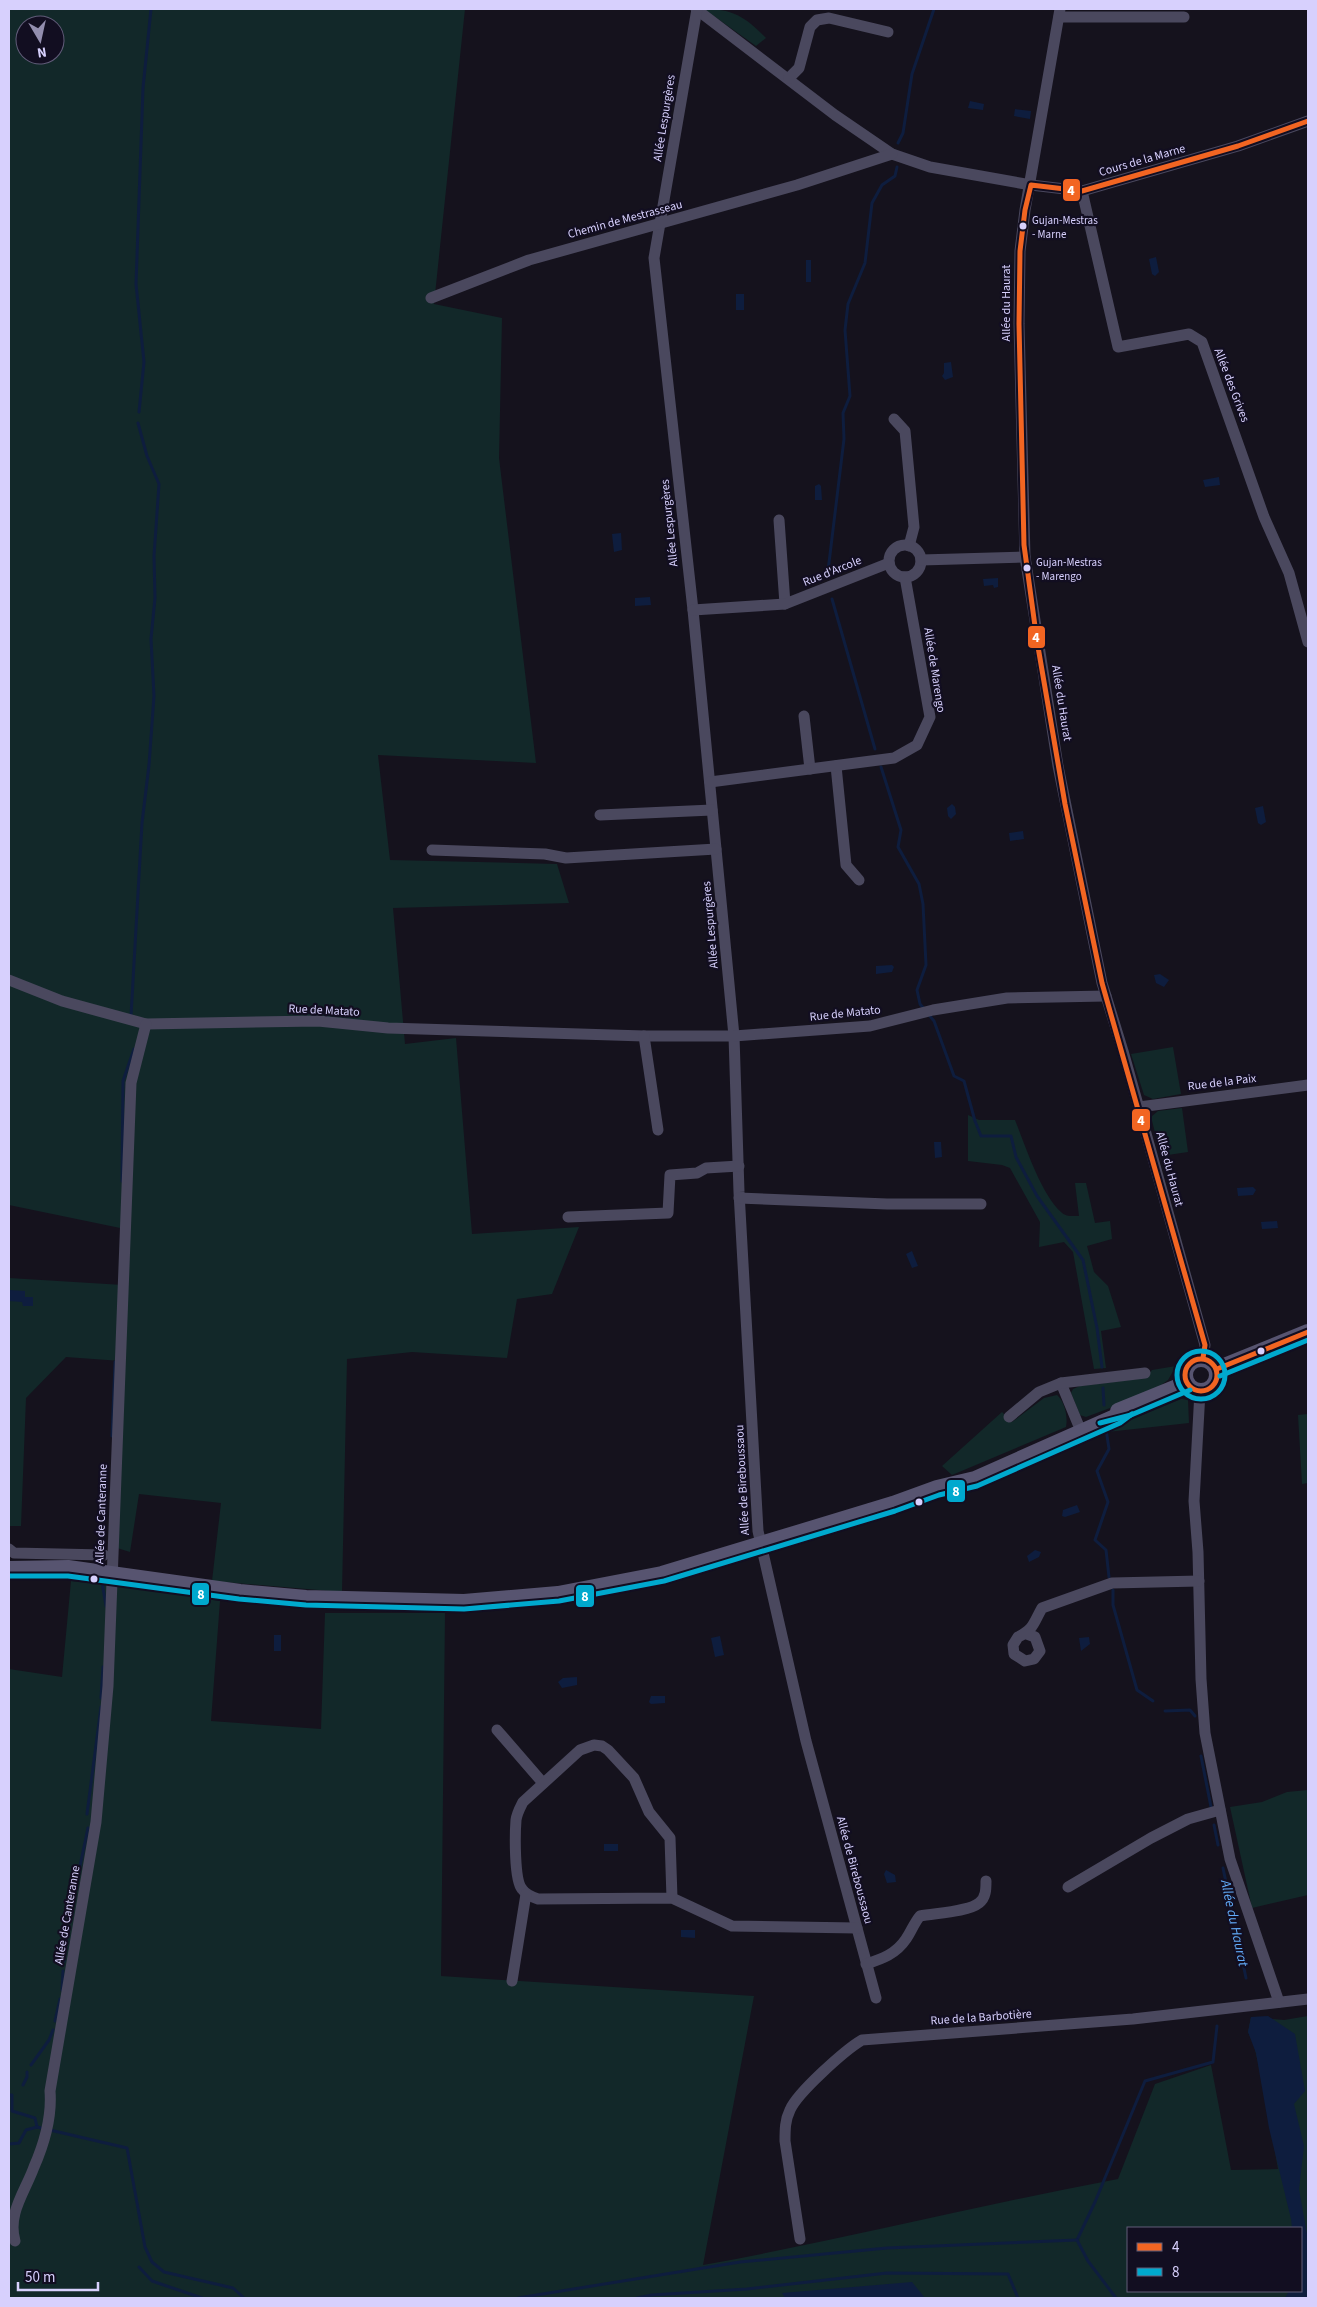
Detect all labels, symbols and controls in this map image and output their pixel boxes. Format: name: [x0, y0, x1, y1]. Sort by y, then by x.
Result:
north arrow: [15, 15, 65, 65]
text: N: [36, 41, 48, 62]
street label: Allée Lespurgères: [649, 73, 680, 163]
street label: Cours de la Marne: [1097, 140, 1187, 181]
line badge: 4: [1062, 178, 1081, 202]
text: 4: [1067, 181, 1075, 201]
street label: Chemin de Mestrasseau: [566, 196, 684, 243]
place label: Gujan-Mestras - Marne: [1032, 213, 1098, 242]
marker: Gujan-Mestras - Marne: [1018, 221, 1028, 231]
street label: Allée du Haurat: [998, 265, 1015, 341]
street label: Allée des Grives: [1210, 346, 1253, 425]
street label: Allée Lespurgères: [656, 478, 683, 567]
street label: Rue d'Arcole: [800, 552, 864, 591]
place label: Gujan-Mestras - Marengo: [1036, 555, 1102, 584]
marker: Gujan-Mestras - Marengo: [1022, 563, 1032, 573]
line badge: 4: [1027, 625, 1046, 649]
street label: Allée de Marengo: [919, 626, 950, 714]
text: 4: [1032, 628, 1040, 648]
street label: Allée du Haurat: [1047, 664, 1076, 742]
street label: Allée Lespurgères: [698, 881, 723, 969]
street label: Rue de Matato: [288, 1000, 360, 1021]
street label: Rue de Matato: [809, 1001, 881, 1026]
street label: Rue de la Paix: [1187, 1070, 1258, 1095]
line badge: 4: [1131, 1108, 1151, 1132]
text: 4: [1137, 1111, 1145, 1131]
street label: Allée du Haurat: [1151, 1130, 1188, 1208]
unlabelled marker: [1256, 1346, 1266, 1356]
street label: Allée de Bireboussaou: [731, 1424, 754, 1536]
street label: Allée de Canteranne: [91, 1464, 112, 1564]
line badge: 8: [946, 1479, 966, 1503]
text: 8: [952, 1482, 960, 1502]
unlabelled marker: [914, 1497, 924, 1507]
unlabelled marker: [89, 1574, 99, 1584]
line badge: 8: [191, 1582, 210, 1606]
line badge: 8: [575, 1584, 595, 1608]
text: 8: [197, 1585, 205, 1605]
text: 8: [581, 1587, 589, 1607]
street label: Allée de Bireboussaou: [832, 1814, 877, 1926]
street label: Allée de Canteranne: [50, 1864, 85, 1966]
water label: Allée du Haurat: [1215, 1877, 1253, 1969]
street label: Rue de la Barbotière: [930, 2005, 1032, 2030]
legend: [1127, 2227, 1302, 2292]
text: 4: [1172, 2237, 1180, 2258]
scale bar: [18, 2260, 98, 2292]
text: 8: [1172, 2262, 1179, 2283]
text: 50 m: [25, 2267, 55, 2288]

